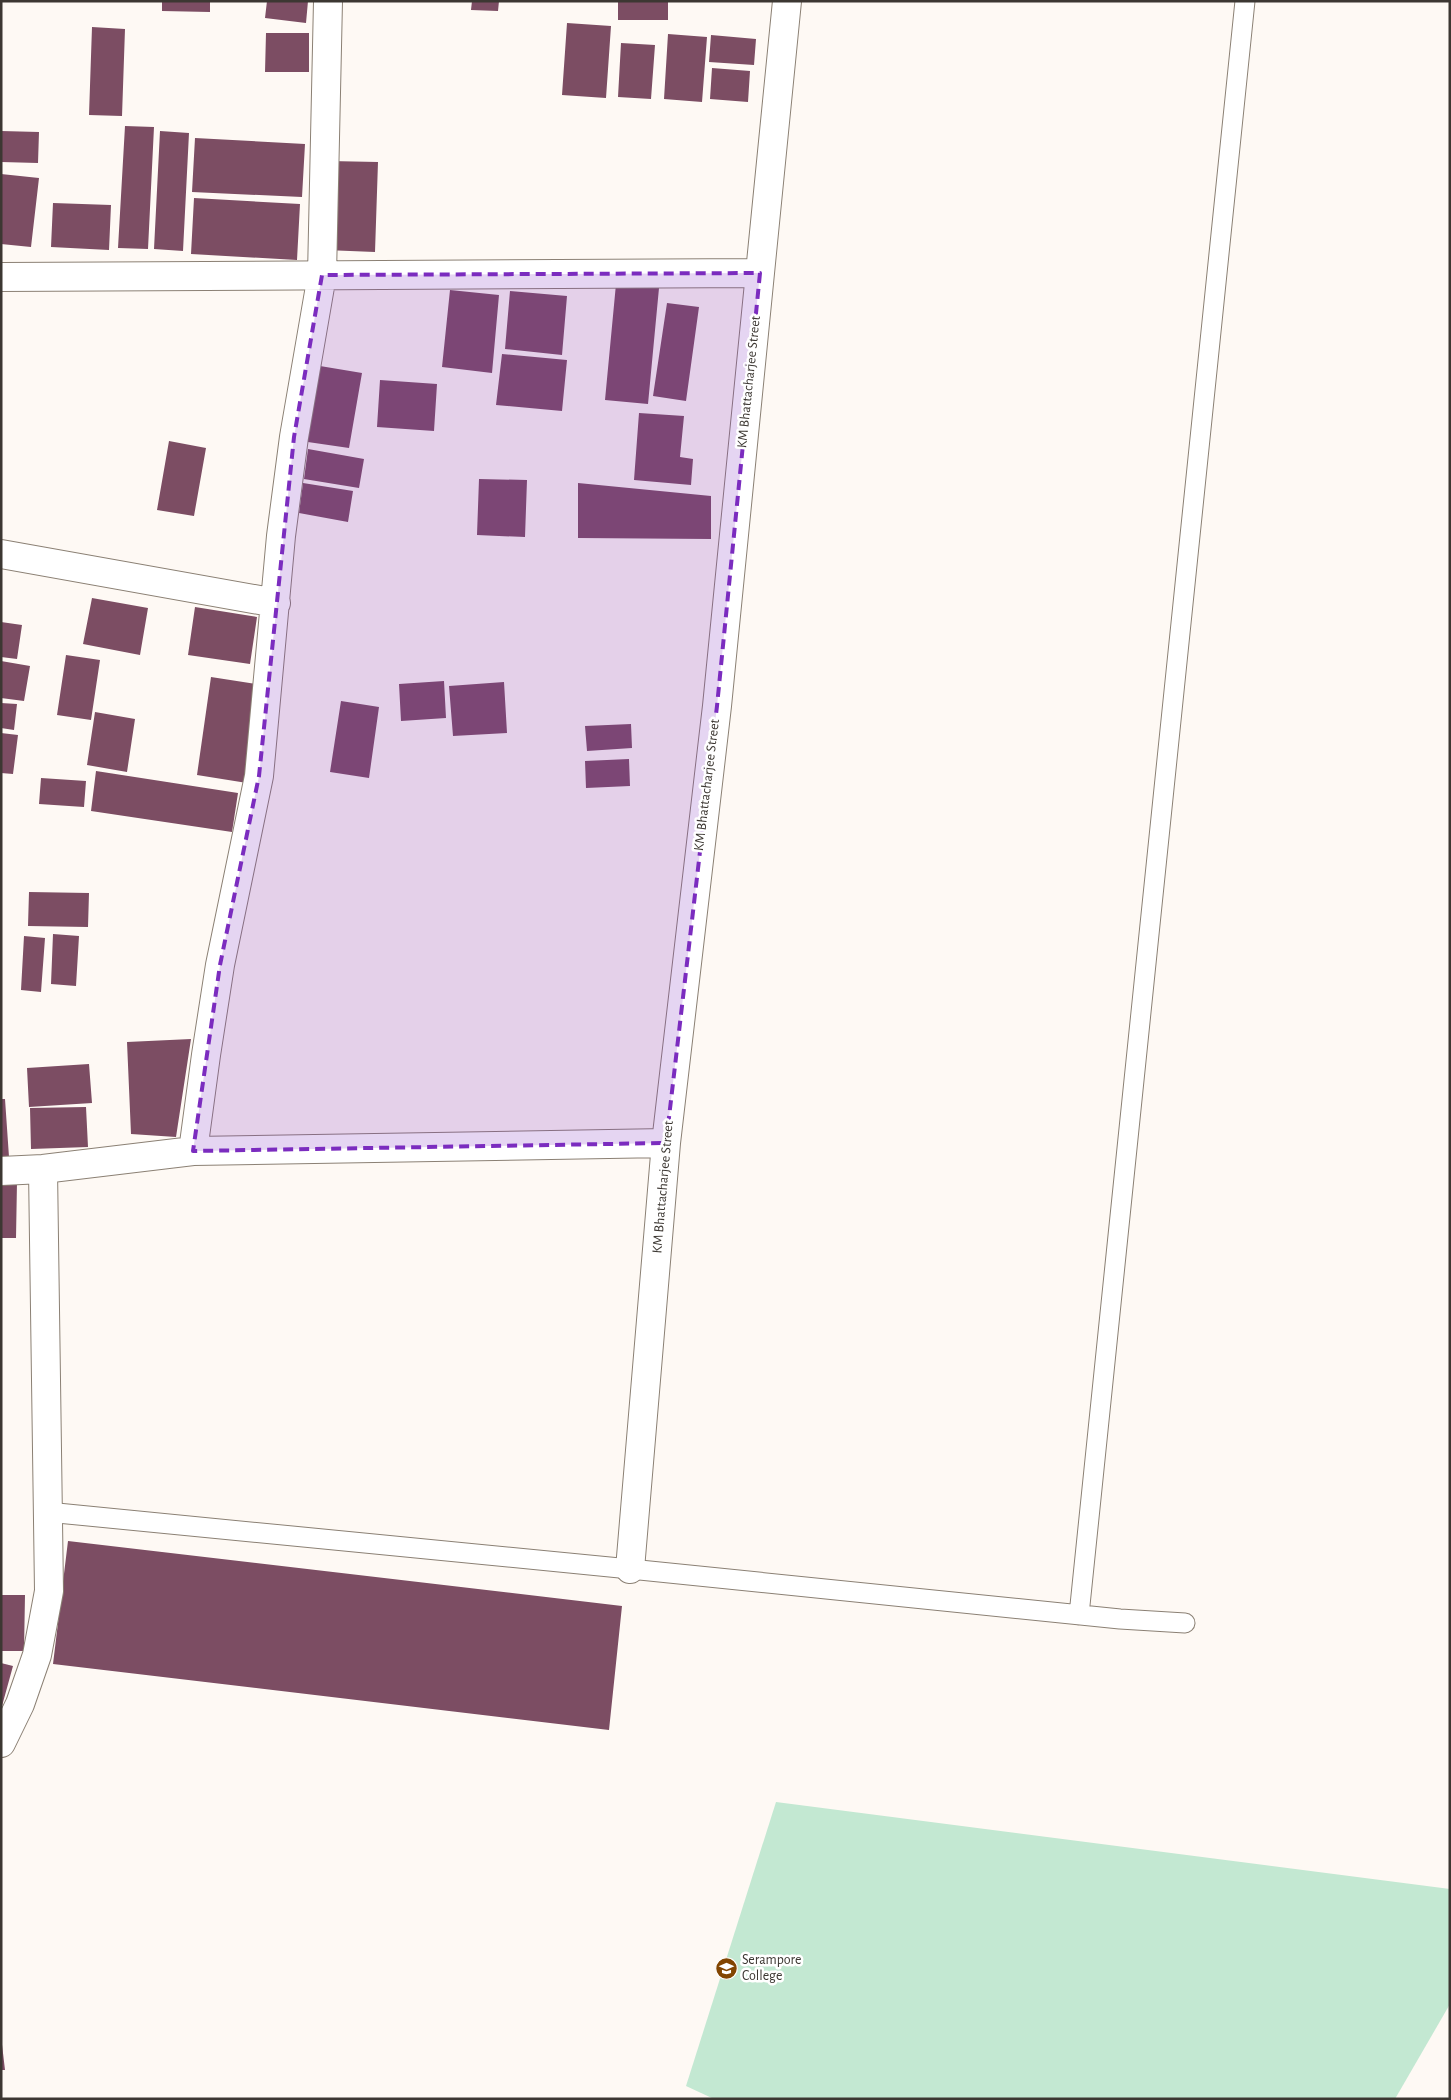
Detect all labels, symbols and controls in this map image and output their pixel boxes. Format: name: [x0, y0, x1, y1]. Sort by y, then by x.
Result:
street label: KM Bhattacharjee Street: [735, 315, 763, 449]
street label: KM Bhattacharjee Street: [692, 718, 722, 852]
street label: KM Bhattacharjee Street: [650, 1120, 676, 1254]
place label: Serampore College: [742, 1953, 802, 1983]
school or university icon: Serampore College: [714, 1956, 738, 1980]

